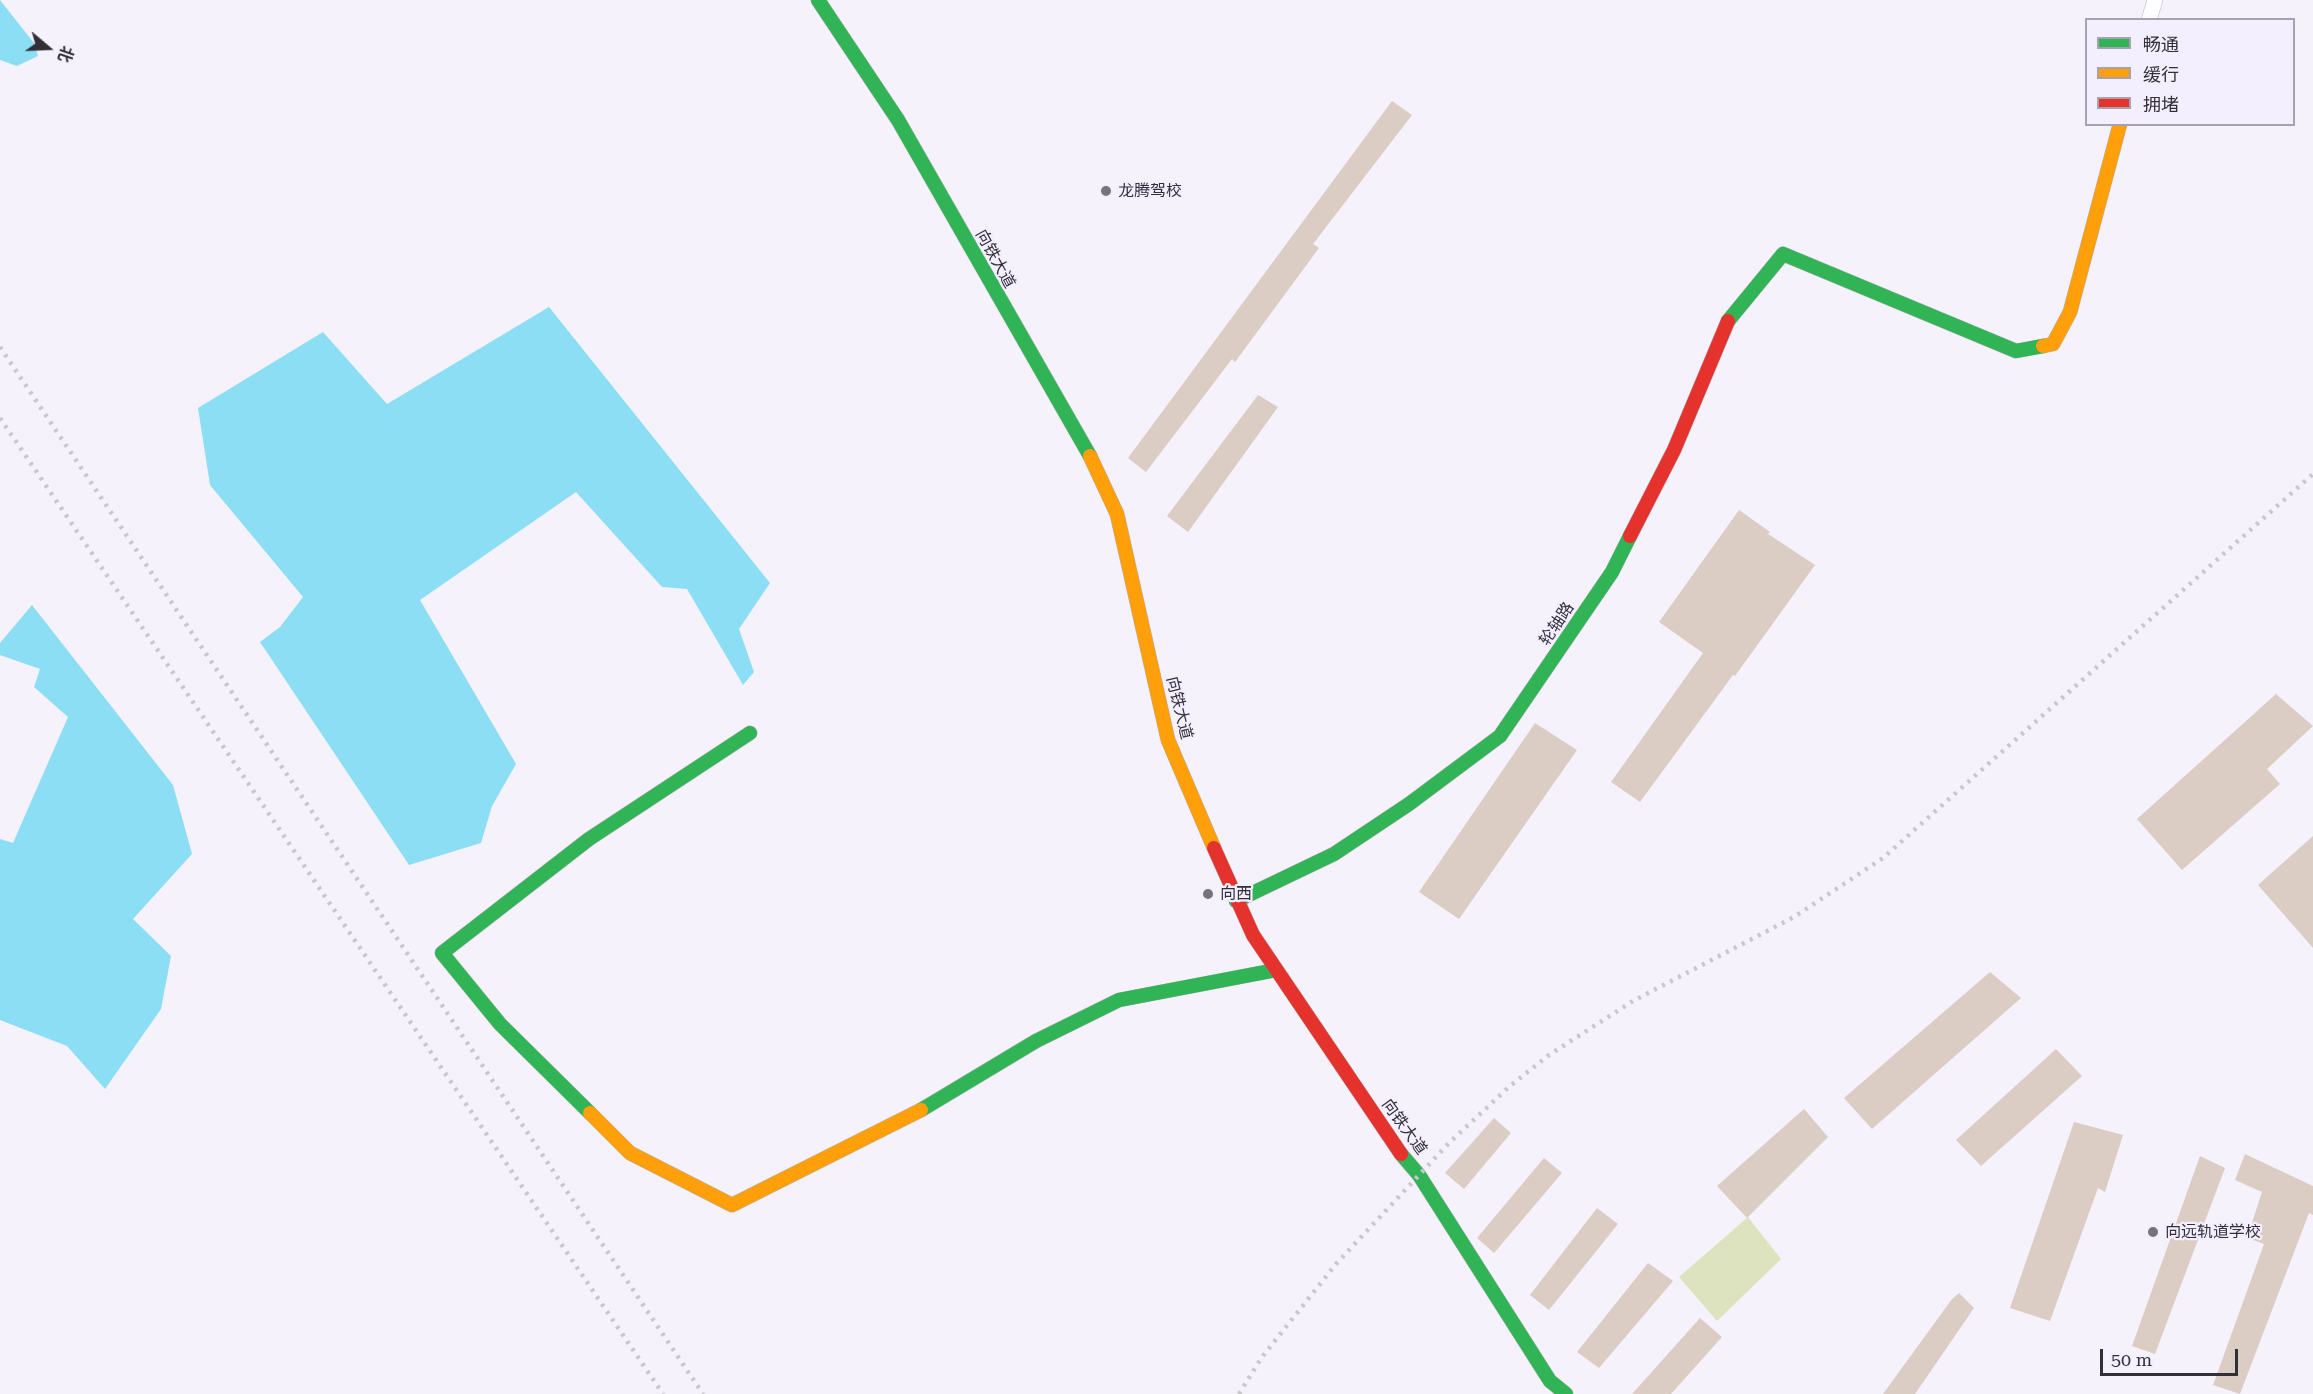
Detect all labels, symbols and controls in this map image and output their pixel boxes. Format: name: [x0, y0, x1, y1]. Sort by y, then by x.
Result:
north arrow: [18, 18, 78, 78]
legend: [2085, 18, 2295, 126]
text: 畅通: [2143, 34, 2179, 55]
text: 北: [54, 43, 77, 65]
text: 缓行: [2143, 64, 2179, 85]
text: 拥堵: [2143, 94, 2179, 115]
place label: 龙腾驾校: [1118, 181, 1182, 201]
marker: 龙腾驾校: [1099, 184, 1113, 198]
street label: 向铁大道: [971, 226, 1019, 292]
street label: 轮轴路: [1536, 599, 1578, 649]
street label: 向铁大道: [1162, 675, 1196, 741]
place label: 向西: [1220, 884, 1252, 904]
marker: 向西: [1201, 887, 1215, 901]
street label: 向铁大道: [1377, 1095, 1431, 1159]
place label: 向远轨道学校: [2165, 1222, 2261, 1242]
marker: 向远轨道学校: [2146, 1225, 2160, 1239]
scale bar: [2103, 1337, 2241, 1375]
text: 50 m: [2111, 1349, 2152, 1370]

